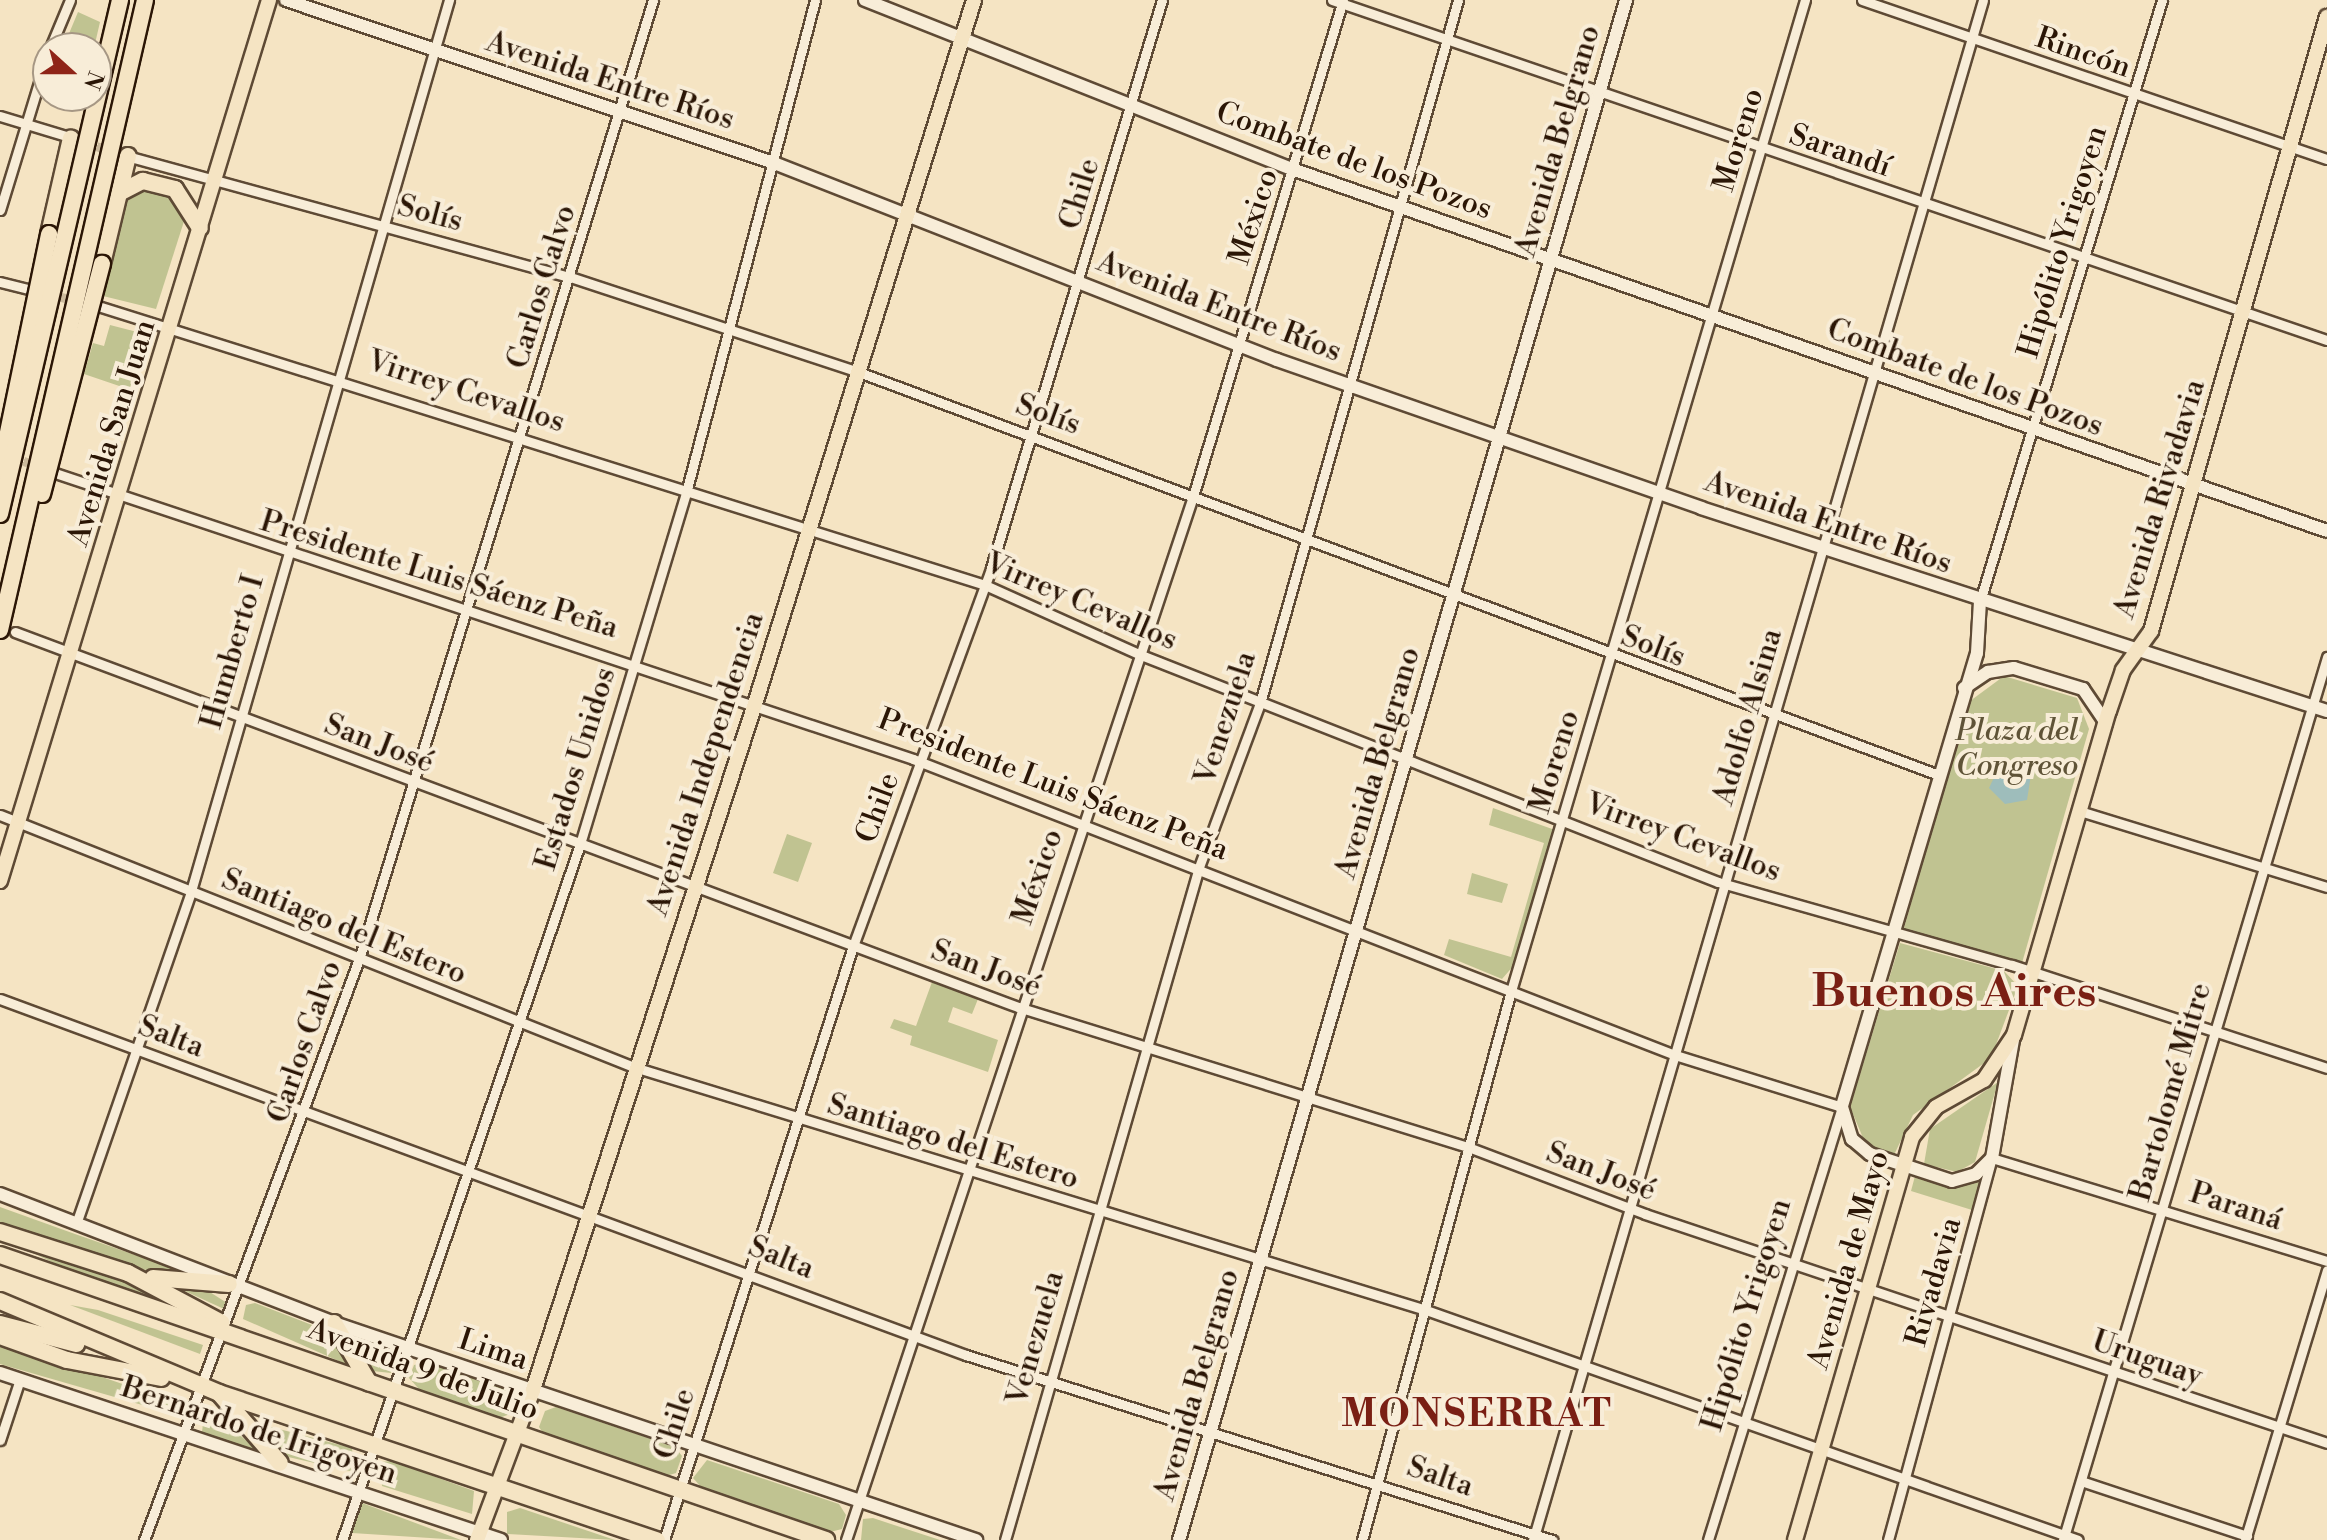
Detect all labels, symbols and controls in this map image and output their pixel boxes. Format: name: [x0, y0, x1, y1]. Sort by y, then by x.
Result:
street label: Rincón: [2031, 20, 2135, 86]
street label: Avenida Belgrano: [1508, 21, 1608, 261]
street label: Avenida Entre Ríos: [481, 24, 739, 138]
north arrow: [32, 32, 112, 112]
text: N: [77, 67, 109, 93]
street label: Moreno: [1706, 84, 1772, 196]
street label: Combate de los Pozos: [1211, 94, 1497, 228]
street label: Sarandí: [1784, 117, 1896, 185]
street label: Hipólito Yrigoyen: [2011, 122, 2115, 362]
street label: Chile: [1052, 154, 1108, 234]
street label: México: [1222, 165, 1286, 269]
street label: Solís: [393, 188, 467, 240]
street label: Carlos Calvo: [500, 201, 584, 373]
street label: Avenida Entre Ríos: [1092, 244, 1346, 370]
street label: Combate de los Pozos: [1822, 311, 2108, 445]
street label: Avenida San Juan: [61, 316, 163, 550]
street label: Virrey Cevallos: [363, 343, 569, 441]
street label: Avenida Rivadavia: [2107, 375, 2213, 623]
street label: Solís: [1011, 387, 1085, 443]
street label: Avenida Entre Ríos: [1700, 464, 1956, 582]
street label: Presidente Luis Sáenz Peña: [256, 503, 622, 647]
street label: Virrey Cevallos: [980, 545, 1182, 659]
street label: Humberto I: [194, 571, 272, 733]
street label: Avenida Independencia: [640, 608, 772, 920]
street label: Solís: [1616, 618, 1690, 676]
street label: Adolfo Alsina: [1706, 625, 1790, 809]
street label: Avenida Belgrano: [1328, 643, 1428, 883]
street label: Venezuela: [1188, 647, 1264, 789]
street label: Estados Unidos: [528, 663, 624, 875]
street label: Presidente Luis Sáenz Peña: [873, 702, 1233, 868]
street label: Moreno: [1522, 706, 1588, 818]
street label: San José: [319, 707, 439, 781]
park label: Plaza del Congreso: [1955, 713, 2079, 784]
street label: Chile: [849, 768, 907, 848]
street label: Virrey Cevallos: [1580, 786, 1786, 890]
street label: México: [1005, 825, 1071, 929]
street label: Santiago del Estero: [216, 861, 472, 993]
street label: San José: [926, 933, 1046, 1005]
street label: Carlos Calvo: [260, 956, 350, 1128]
district label: Buenos Aires: [1812, 964, 2096, 1020]
street label: Bartolomé Mitre: [2123, 979, 2219, 1205]
street label: Salta: [133, 1008, 209, 1066]
street label: Santiago del Estero: [823, 1087, 1083, 1197]
street label: San José: [1541, 1135, 1661, 1209]
street label: Avenida de Mayo: [1801, 1147, 1897, 1373]
street label: Paraná: [2185, 1175, 2287, 1239]
street label: Hipólito Yrigoyen: [1695, 1195, 1799, 1435]
street label: Rivadavia: [1898, 1213, 1970, 1351]
street label: Salta: [743, 1229, 819, 1287]
street label: Avenida Belgrano: [1147, 1265, 1247, 1505]
street label: Venezuela: [1000, 1267, 1072, 1409]
street label: Avenida 9 de Julio: [303, 1311, 543, 1429]
street label: Lima: [454, 1322, 532, 1378]
street label: Uruguay: [2087, 1323, 2207, 1395]
street label: Bernardo de Irigoyen: [117, 1369, 401, 1493]
street label: Chile: [647, 1384, 703, 1464]
district label: MONSERRAT: [1341, 1392, 1613, 1438]
street label: Salta: [1402, 1449, 1478, 1505]

